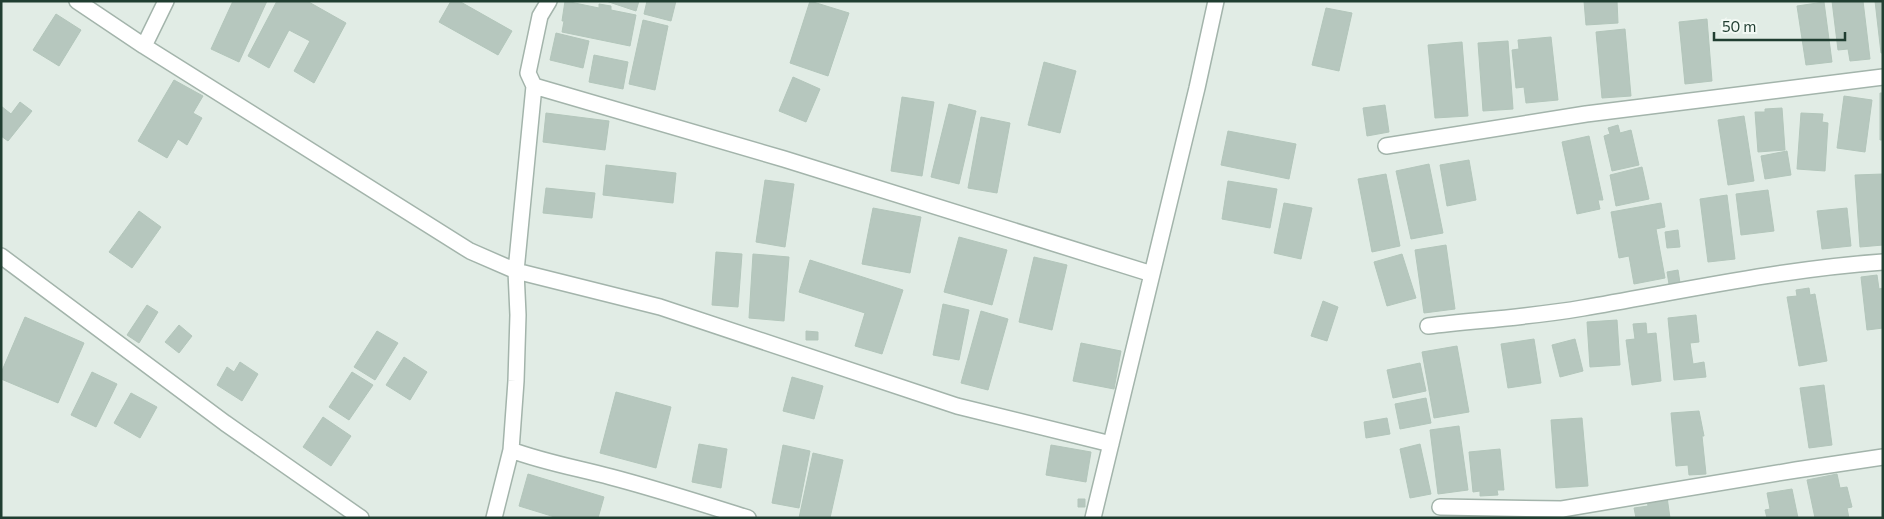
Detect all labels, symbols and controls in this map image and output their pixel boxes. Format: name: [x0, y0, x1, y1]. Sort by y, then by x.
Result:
scale bar: [1714, 10, 1845, 42]
text: 50 m: [1722, 17, 1756, 35]

